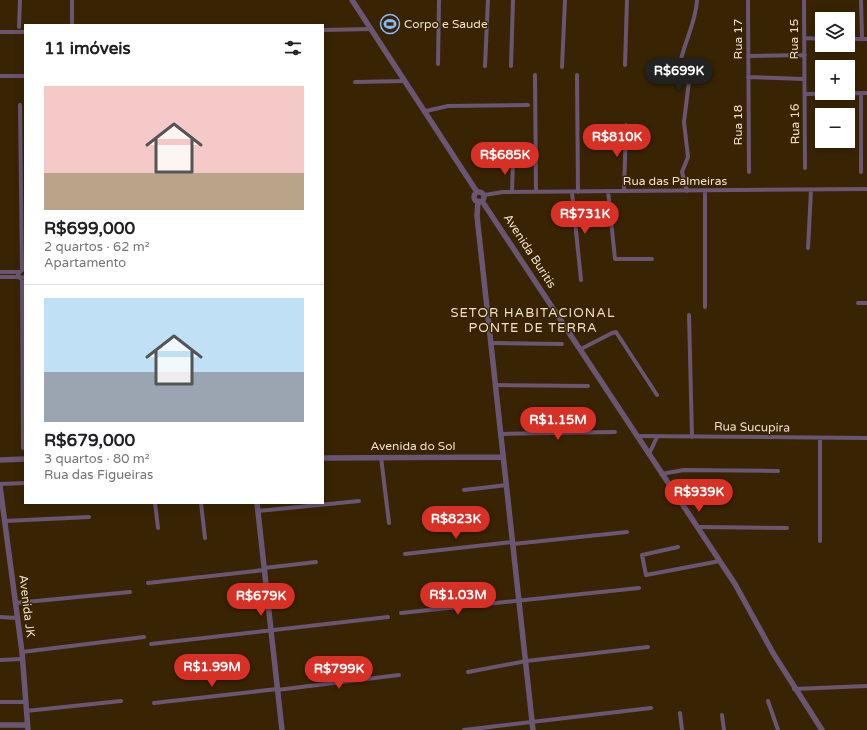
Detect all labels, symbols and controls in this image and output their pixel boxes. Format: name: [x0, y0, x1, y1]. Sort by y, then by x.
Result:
map controls: [815, 12, 855, 148]
button: layers: [815, 12, 855, 52]
sports icon: Corpo e Saude: [379, 13, 401, 35]
place label: Corpo e Saude: [404, 17, 488, 31]
street label: Rua 17: [731, 19, 745, 59]
street label: Rua 15: [787, 19, 801, 59]
icon: filters: [282, 37, 304, 59]
text: 11 imóveis: [44, 38, 131, 59]
pin: R$699K: [646, 58, 712, 92]
button: +: [815, 60, 855, 100]
text: R$699K: [654, 63, 704, 79]
street label: Rua 16: [788, 103, 802, 145]
street label: Rua 18: [731, 105, 745, 145]
button: −: [815, 108, 855, 148]
icon: home: [138, 112, 210, 184]
pin: R$810K: [584, 124, 650, 158]
text: R$810K: [592, 129, 642, 145]
pin: R$685K: [472, 142, 538, 176]
text: R$685K: [480, 147, 530, 163]
street label: Rua das Palmeiras: [623, 174, 727, 188]
pin: R$731K: [552, 201, 618, 235]
text: R$731K: [560, 206, 610, 222]
street label: Avenida Buritis: [501, 211, 559, 291]
text: R$699,000: [44, 218, 135, 239]
text: 2 quartos · 62 m²: [44, 239, 150, 255]
text: Apartamento: [44, 255, 126, 271]
district label: SETOR HABITACIONAL PONTE DE TERRA: [451, 305, 615, 336]
icon: home: [138, 324, 210, 396]
pin: R$1.15M: [521, 407, 595, 441]
text: R$1.15M: [529, 412, 587, 428]
street label: Rua Sucupira: [714, 419, 790, 435]
text: R$679,000: [44, 430, 135, 451]
street label: Avenida do Sol: [371, 439, 456, 453]
text: 3 quartos · 80 m²: [44, 451, 150, 467]
text: Rua das Figueiras: [44, 467, 153, 483]
pin: R$939K: [666, 479, 732, 513]
text: R$939K: [674, 484, 724, 500]
pin: R$823K: [423, 506, 489, 540]
text: R$823K: [431, 511, 481, 527]
street label: Avenida JK: [16, 574, 38, 638]
pin: R$1.03M: [421, 582, 495, 616]
pin: R$679K: [228, 583, 294, 617]
text: R$1.03M: [429, 587, 487, 603]
text: R$679K: [236, 588, 286, 604]
pin: R$1.99M: [175, 654, 249, 688]
pin: R$799K: [306, 656, 372, 690]
text: R$1.99M: [183, 659, 241, 675]
text: R$799K: [314, 661, 364, 677]

